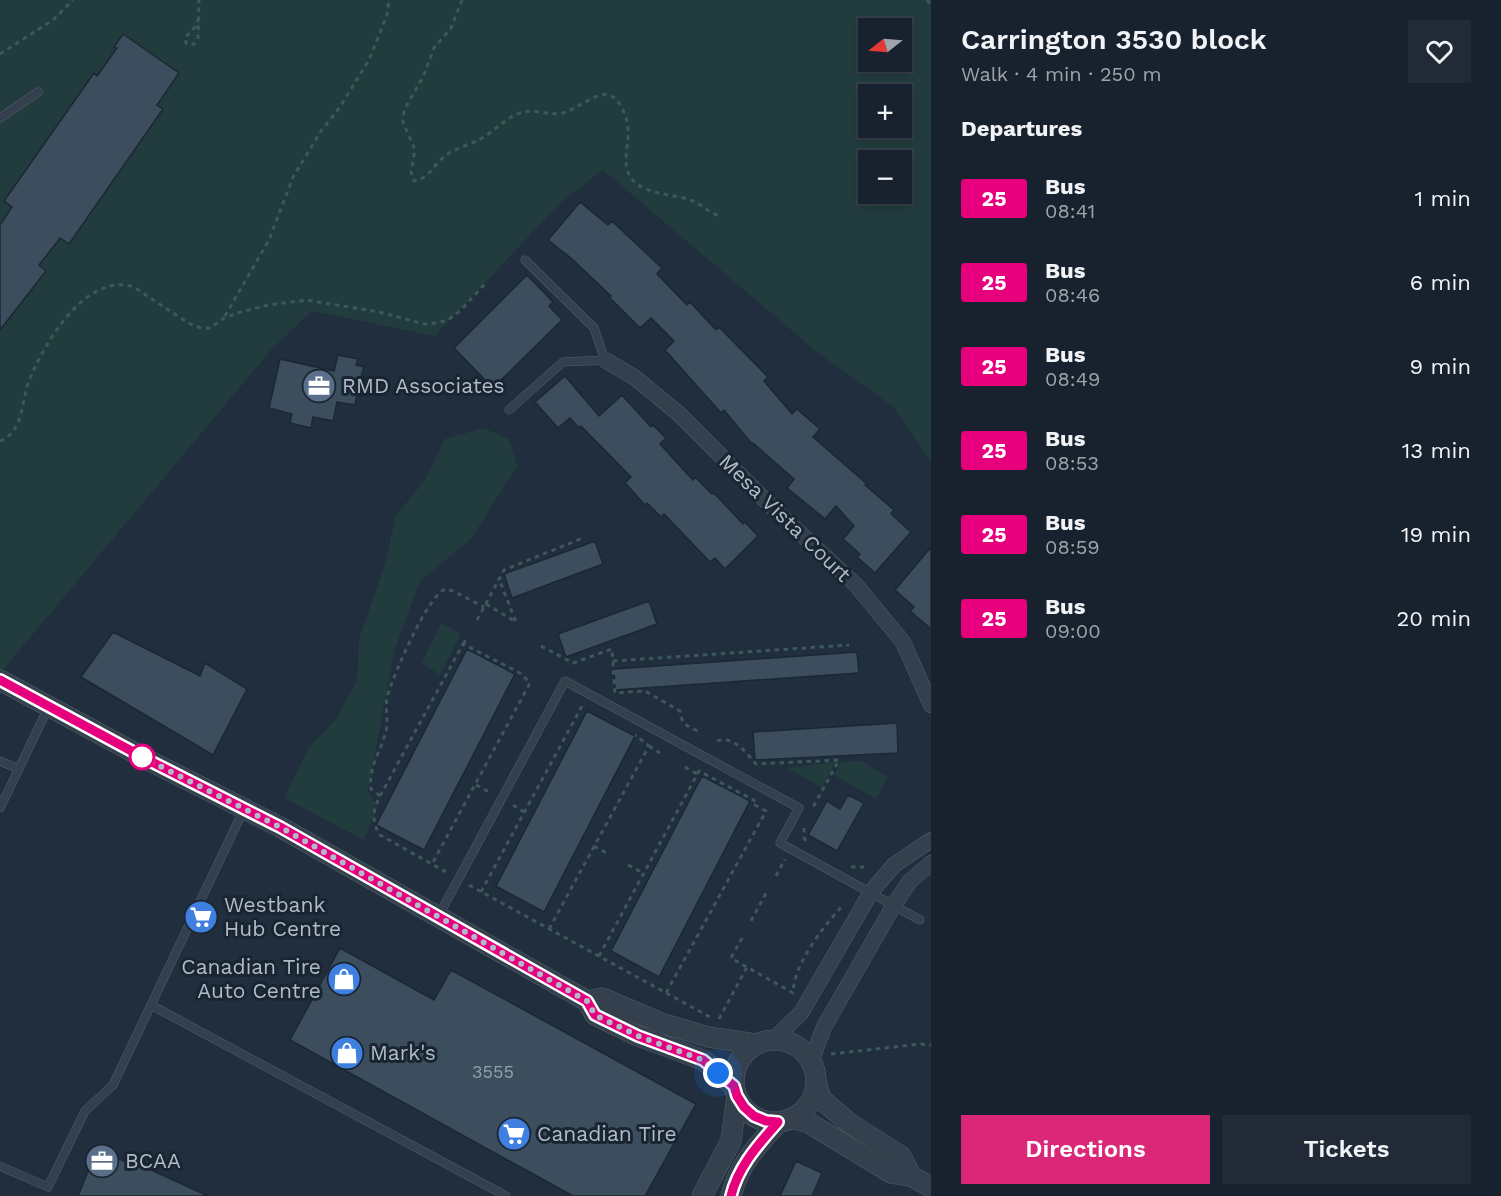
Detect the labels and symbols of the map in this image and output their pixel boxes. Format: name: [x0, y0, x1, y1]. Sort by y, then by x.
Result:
north arrow: [858, 18, 912, 72]
office icon: RMD Associates: [301, 368, 337, 404]
place label: RMD Associates: [342, 373, 505, 398]
street label: Mesa Vista Court: [714, 449, 856, 587]
unlabelled marker: [129, 744, 155, 770]
place label: Westbank Hub Centre: [224, 892, 341, 941]
supermarket icon: Westbank Hub Centre: [183, 899, 219, 935]
place label: Canadian Tire Auto Centre: [181, 954, 321, 1003]
shop icon: Canadian Tire Auto Centre: [326, 961, 362, 997]
shop icon: Mark's: [329, 1035, 365, 1071]
place label: Mark's: [370, 1040, 436, 1065]
your location: [703, 1058, 733, 1088]
house number: 3555: [472, 1061, 514, 1082]
supermarket icon: Canadian Tire: [496, 1116, 532, 1152]
place label: Canadian Tire: [537, 1121, 677, 1146]
office icon: BCAA: [84, 1143, 120, 1179]
place label: BCAA: [125, 1148, 181, 1173]

